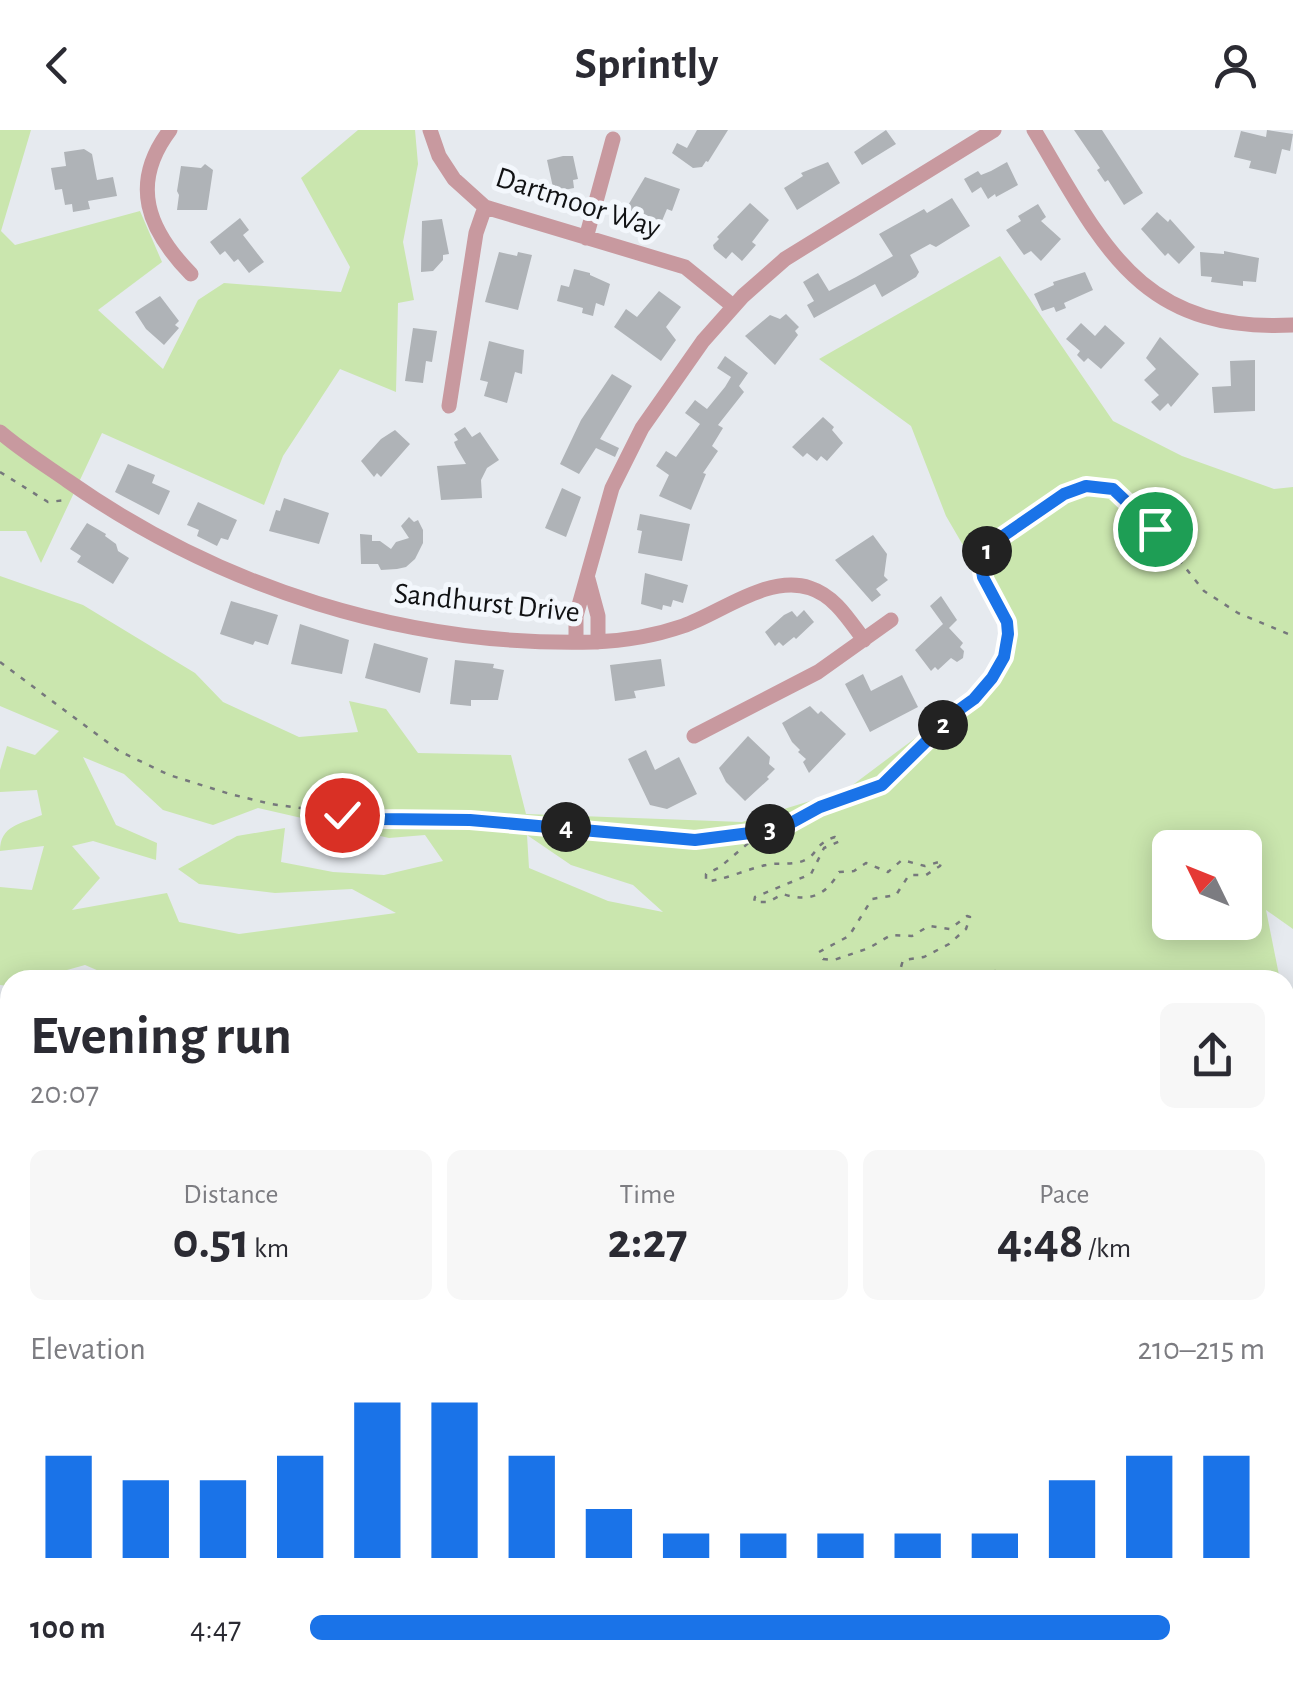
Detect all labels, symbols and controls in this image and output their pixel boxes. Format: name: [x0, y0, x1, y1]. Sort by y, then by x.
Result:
icon: back: [30, 38, 85, 93]
icon: person: [1208, 38, 1263, 93]
text: Sprintly: [575, 42, 718, 87]
street label: Dartmoor Way: [492, 162, 664, 244]
pin: [1113, 487, 1198, 572]
icon: arrive: [1128, 502, 1183, 557]
pin: 1: [962, 526, 1012, 576]
text: 1: [982, 537, 992, 565]
street label: Sandhurst Drive: [393, 578, 581, 628]
pin: 2: [918, 700, 968, 750]
text: 2: [936, 711, 950, 739]
pin: [300, 773, 385, 858]
icon: check: [315, 788, 370, 843]
pin: 4: [541, 802, 591, 852]
pin: 3: [745, 804, 795, 854]
text: 4: [559, 813, 573, 841]
text: 3: [764, 815, 776, 843]
north arrow: [1152, 830, 1262, 940]
map controls: [1152, 830, 1262, 940]
button: share: [1160, 1003, 1265, 1108]
text: Evening run: [30, 1009, 292, 1064]
text: 20:07: [30, 1077, 99, 1109]
text: Distance: [183, 1181, 278, 1209]
text: Time: [620, 1181, 675, 1209]
text: Pace: [1039, 1181, 1089, 1209]
text: 0.51: [172, 1217, 249, 1267]
text: 2:27: [607, 1217, 688, 1267]
text: 4:48: [997, 1217, 1083, 1267]
text: km: [249, 1235, 289, 1263]
text: /km: [1083, 1235, 1131, 1263]
text: Elevation: [30, 1333, 146, 1365]
text: 210–215 m: [1137, 1333, 1265, 1365]
text: 100 m: [30, 1612, 106, 1644]
text: 4:47: [190, 1612, 241, 1644]

